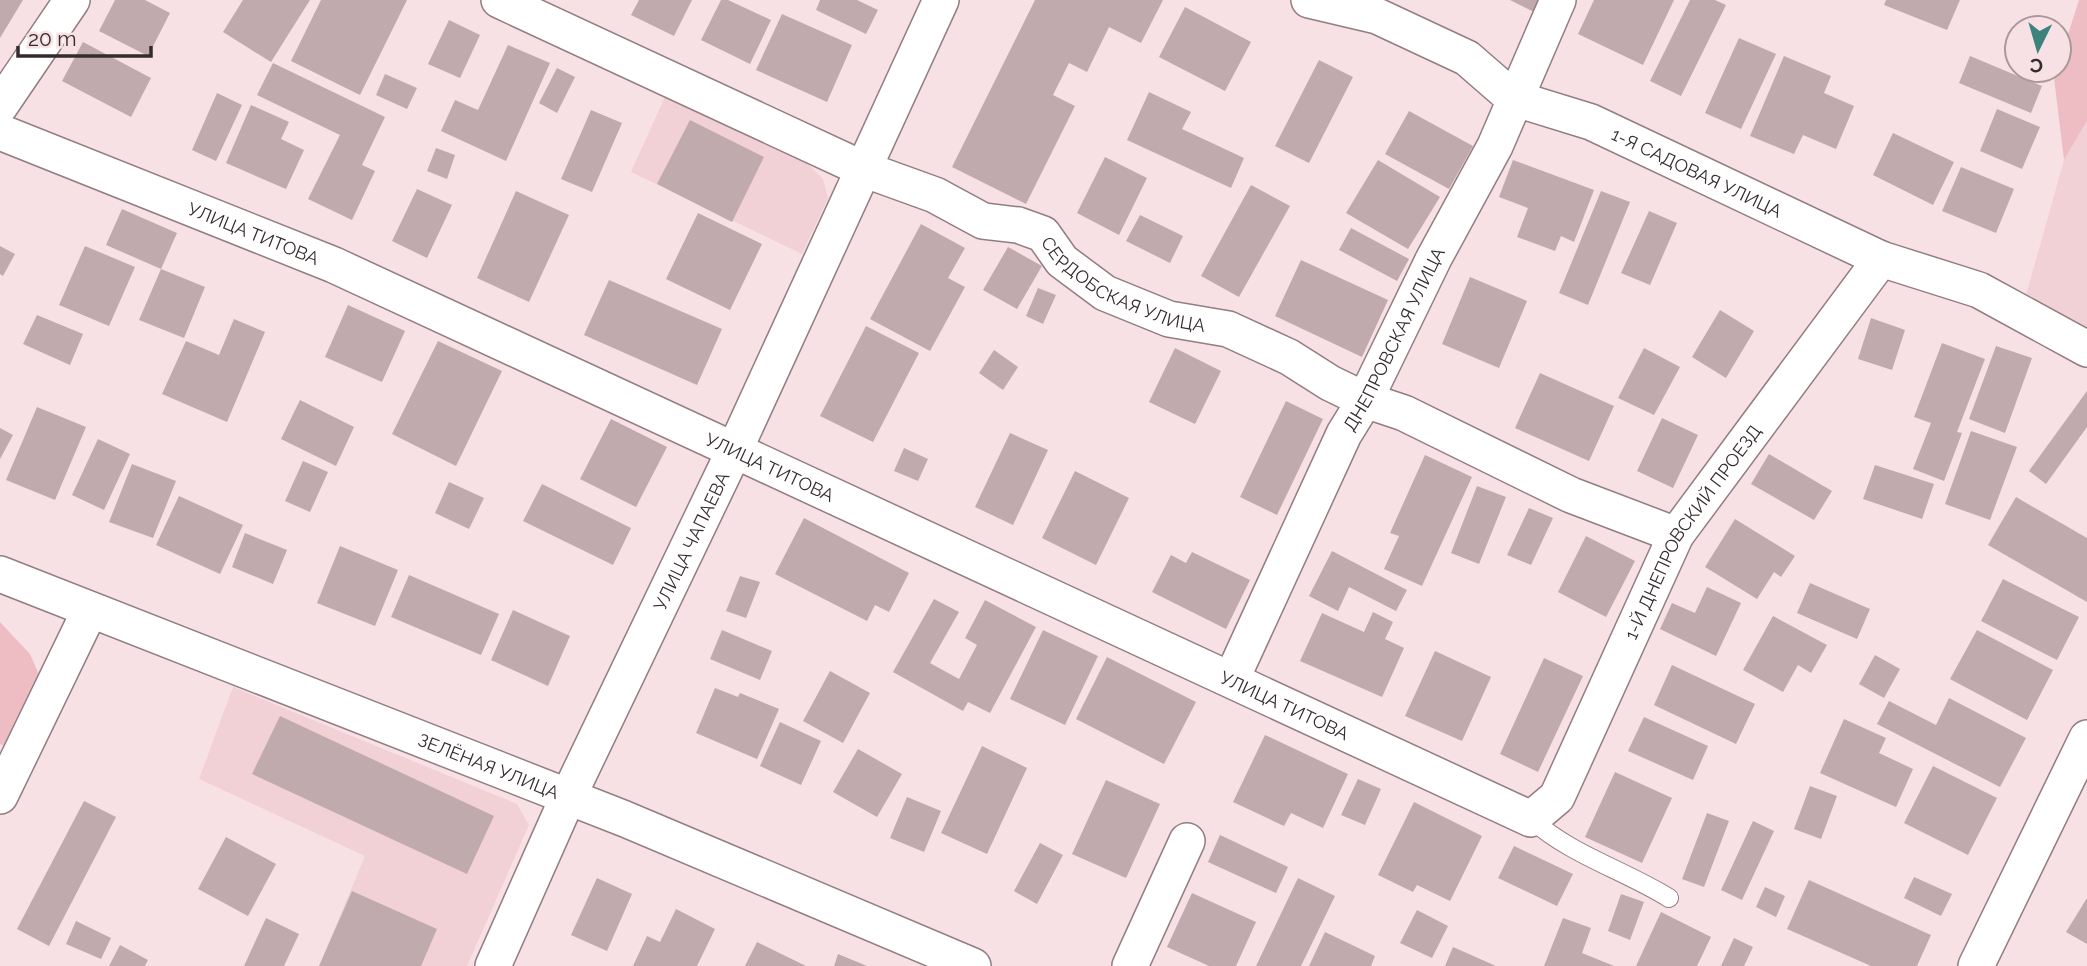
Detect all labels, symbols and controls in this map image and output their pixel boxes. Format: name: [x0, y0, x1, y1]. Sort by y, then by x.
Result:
scale bar: [18, 14, 150, 58]
north arrow: [2003, 14, 2073, 84]
text: 20 m: [28, 26, 76, 51]
text: С: [2029, 54, 2044, 77]
street label: 1-Я САДОВАЯ УЛИЦА: [1609, 123, 1785, 221]
street label: УЛИЦА ТИТОВА: [185, 197, 322, 269]
street label: СЕРДОБСКАЯ УЛИЦА: [1037, 232, 1207, 335]
street label: ДНЕПРОВСКАЯ УЛИЦА: [1338, 243, 1448, 434]
street label: 1-Й ДНЕПРОВСКИЙ ПРОЕЗД: [1620, 421, 1765, 643]
street label: УЛИЦА ТИТОВА: [702, 428, 838, 506]
street label: УЛИЦА ЧАПАЕВА: [649, 468, 733, 613]
street label: УЛИЦА ТИТОВА: [1217, 666, 1352, 744]
street label: ЗЕЛЁНАЯ УЛИЦА: [415, 729, 562, 803]

